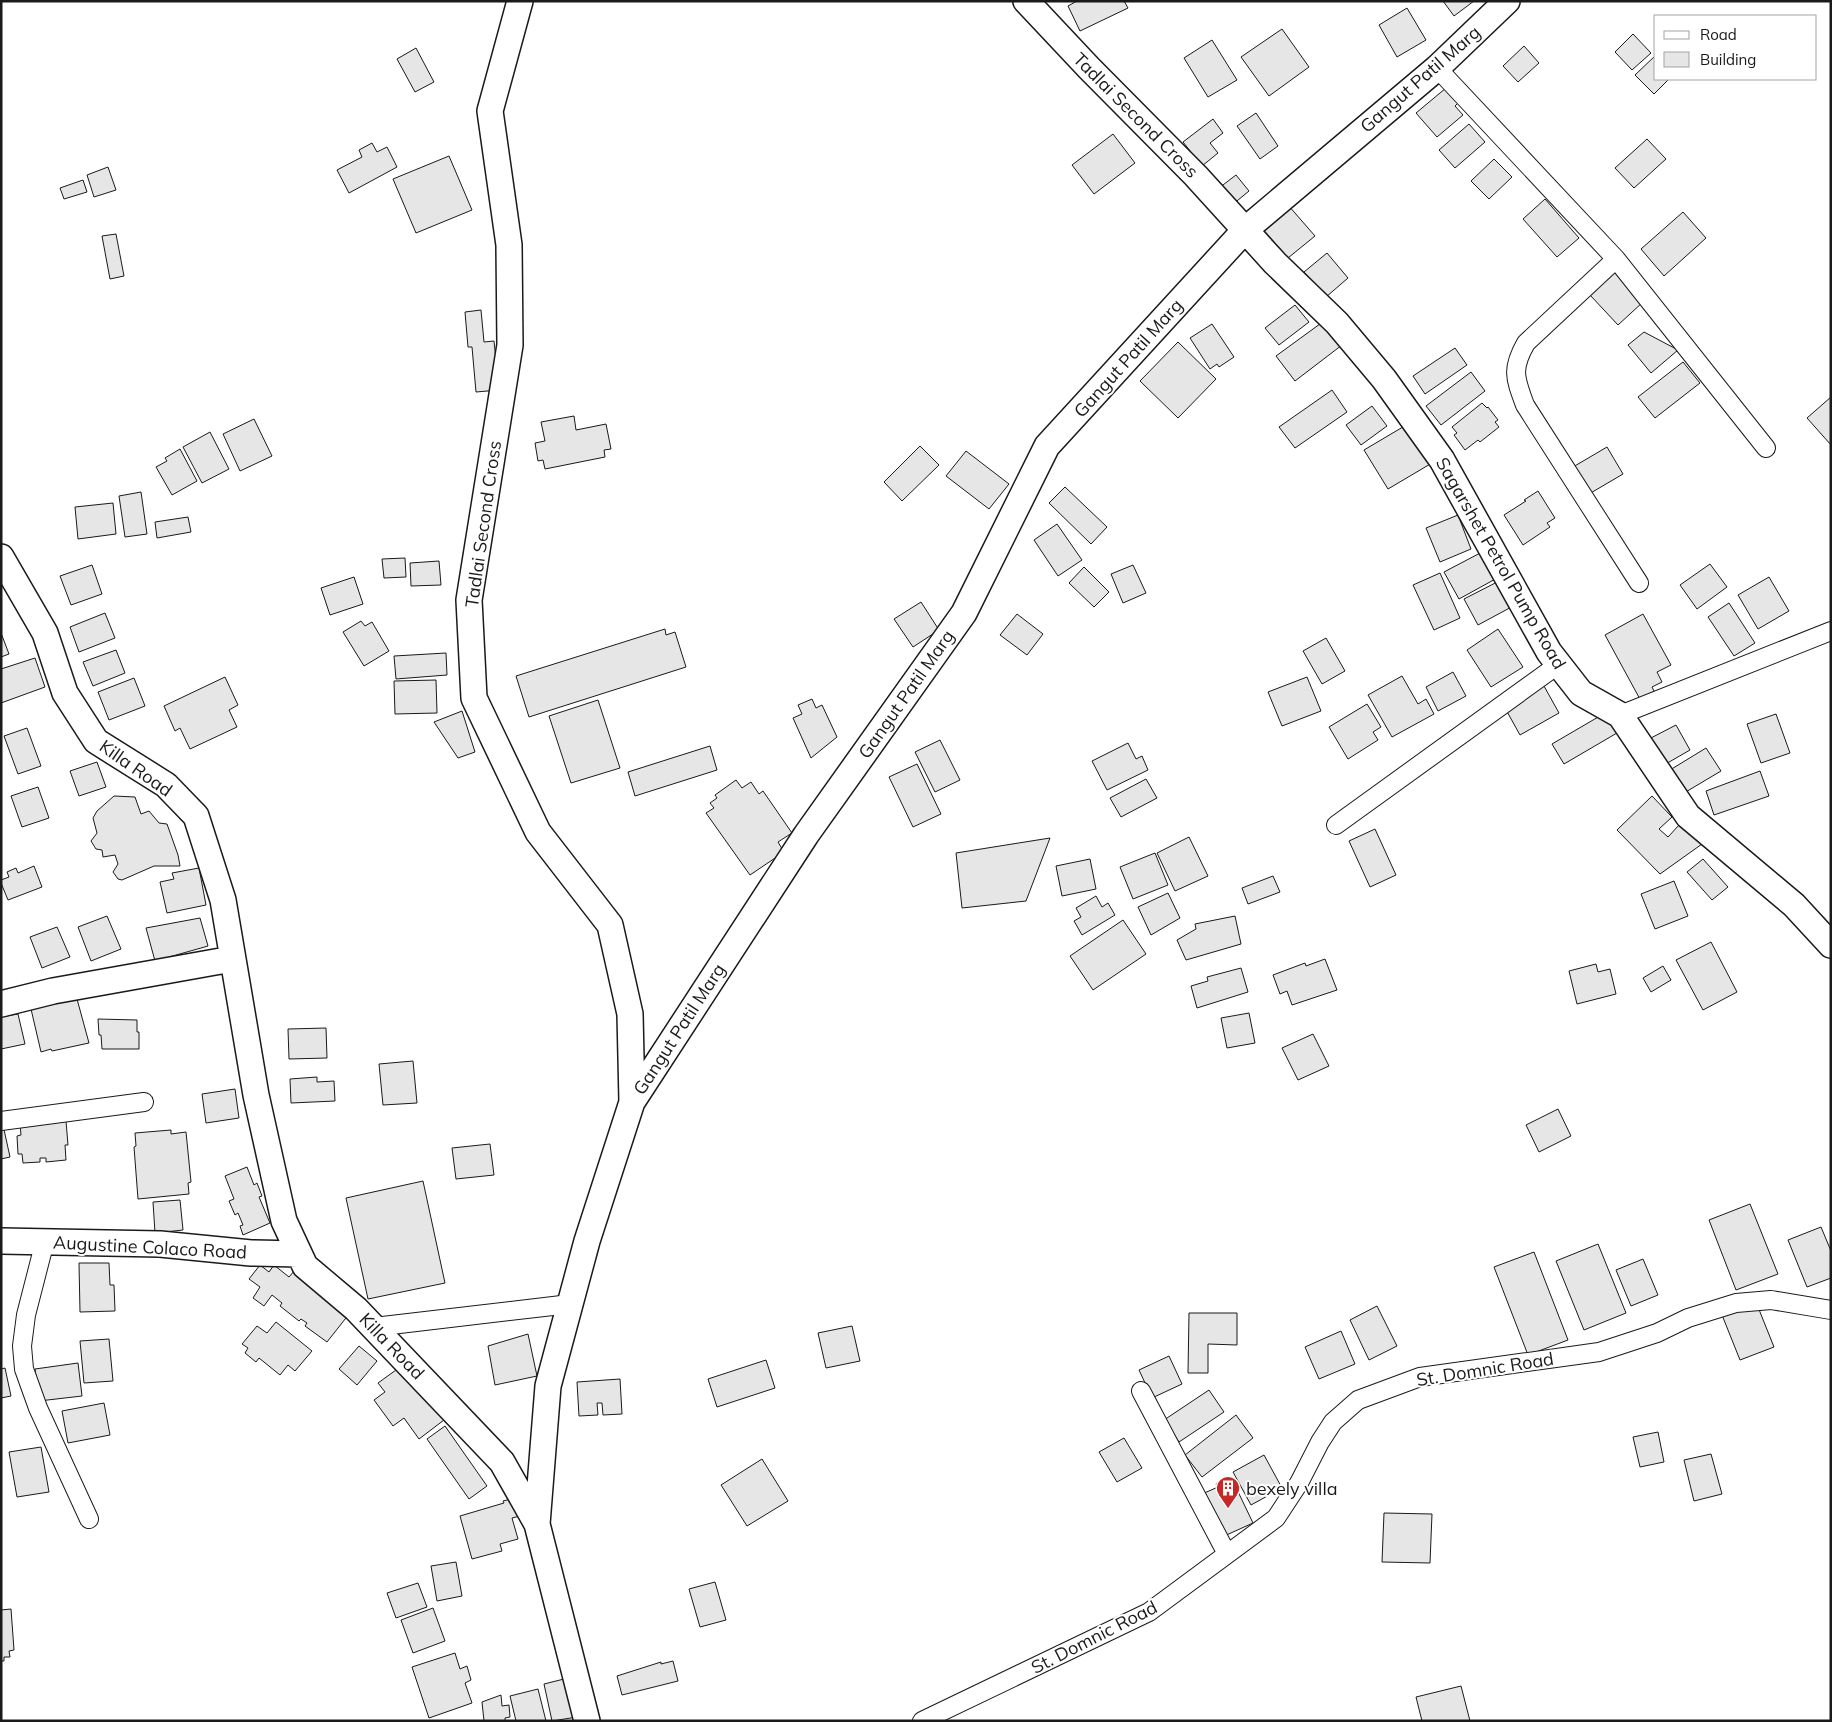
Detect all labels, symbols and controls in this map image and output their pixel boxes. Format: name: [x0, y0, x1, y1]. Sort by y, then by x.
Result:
legend: [1654, 15, 1817, 80]
street label: Gangut Patil Marg: [1355, 20, 1485, 138]
text: Road: [1700, 25, 1737, 44]
street label: Tadlai Second Cross: [1068, 47, 1204, 183]
text: Building: [1700, 50, 1756, 69]
street label: Gangut Patil Marg: [1069, 294, 1187, 422]
street label: Tadlai Second Cross: [460, 439, 506, 609]
street label: Sagarshet Petrol Pump Road: [1431, 453, 1571, 673]
street label: Gangut Patil Marg: [853, 625, 959, 763]
street label: Killa Road: [95, 735, 177, 801]
street label: Gangut Patil Marg: [628, 959, 730, 1099]
street label: Augustine Colaco Road: [52, 1230, 248, 1264]
street label: Killa Road: [355, 1308, 429, 1384]
street label: St. Domnic Road: [1415, 1347, 1555, 1391]
building icon: bexely villa: [1215, 1475, 1241, 1509]
place label: bexely villa: [1246, 1477, 1338, 1500]
street label: St. Domnic Road: [1027, 1595, 1161, 1679]

